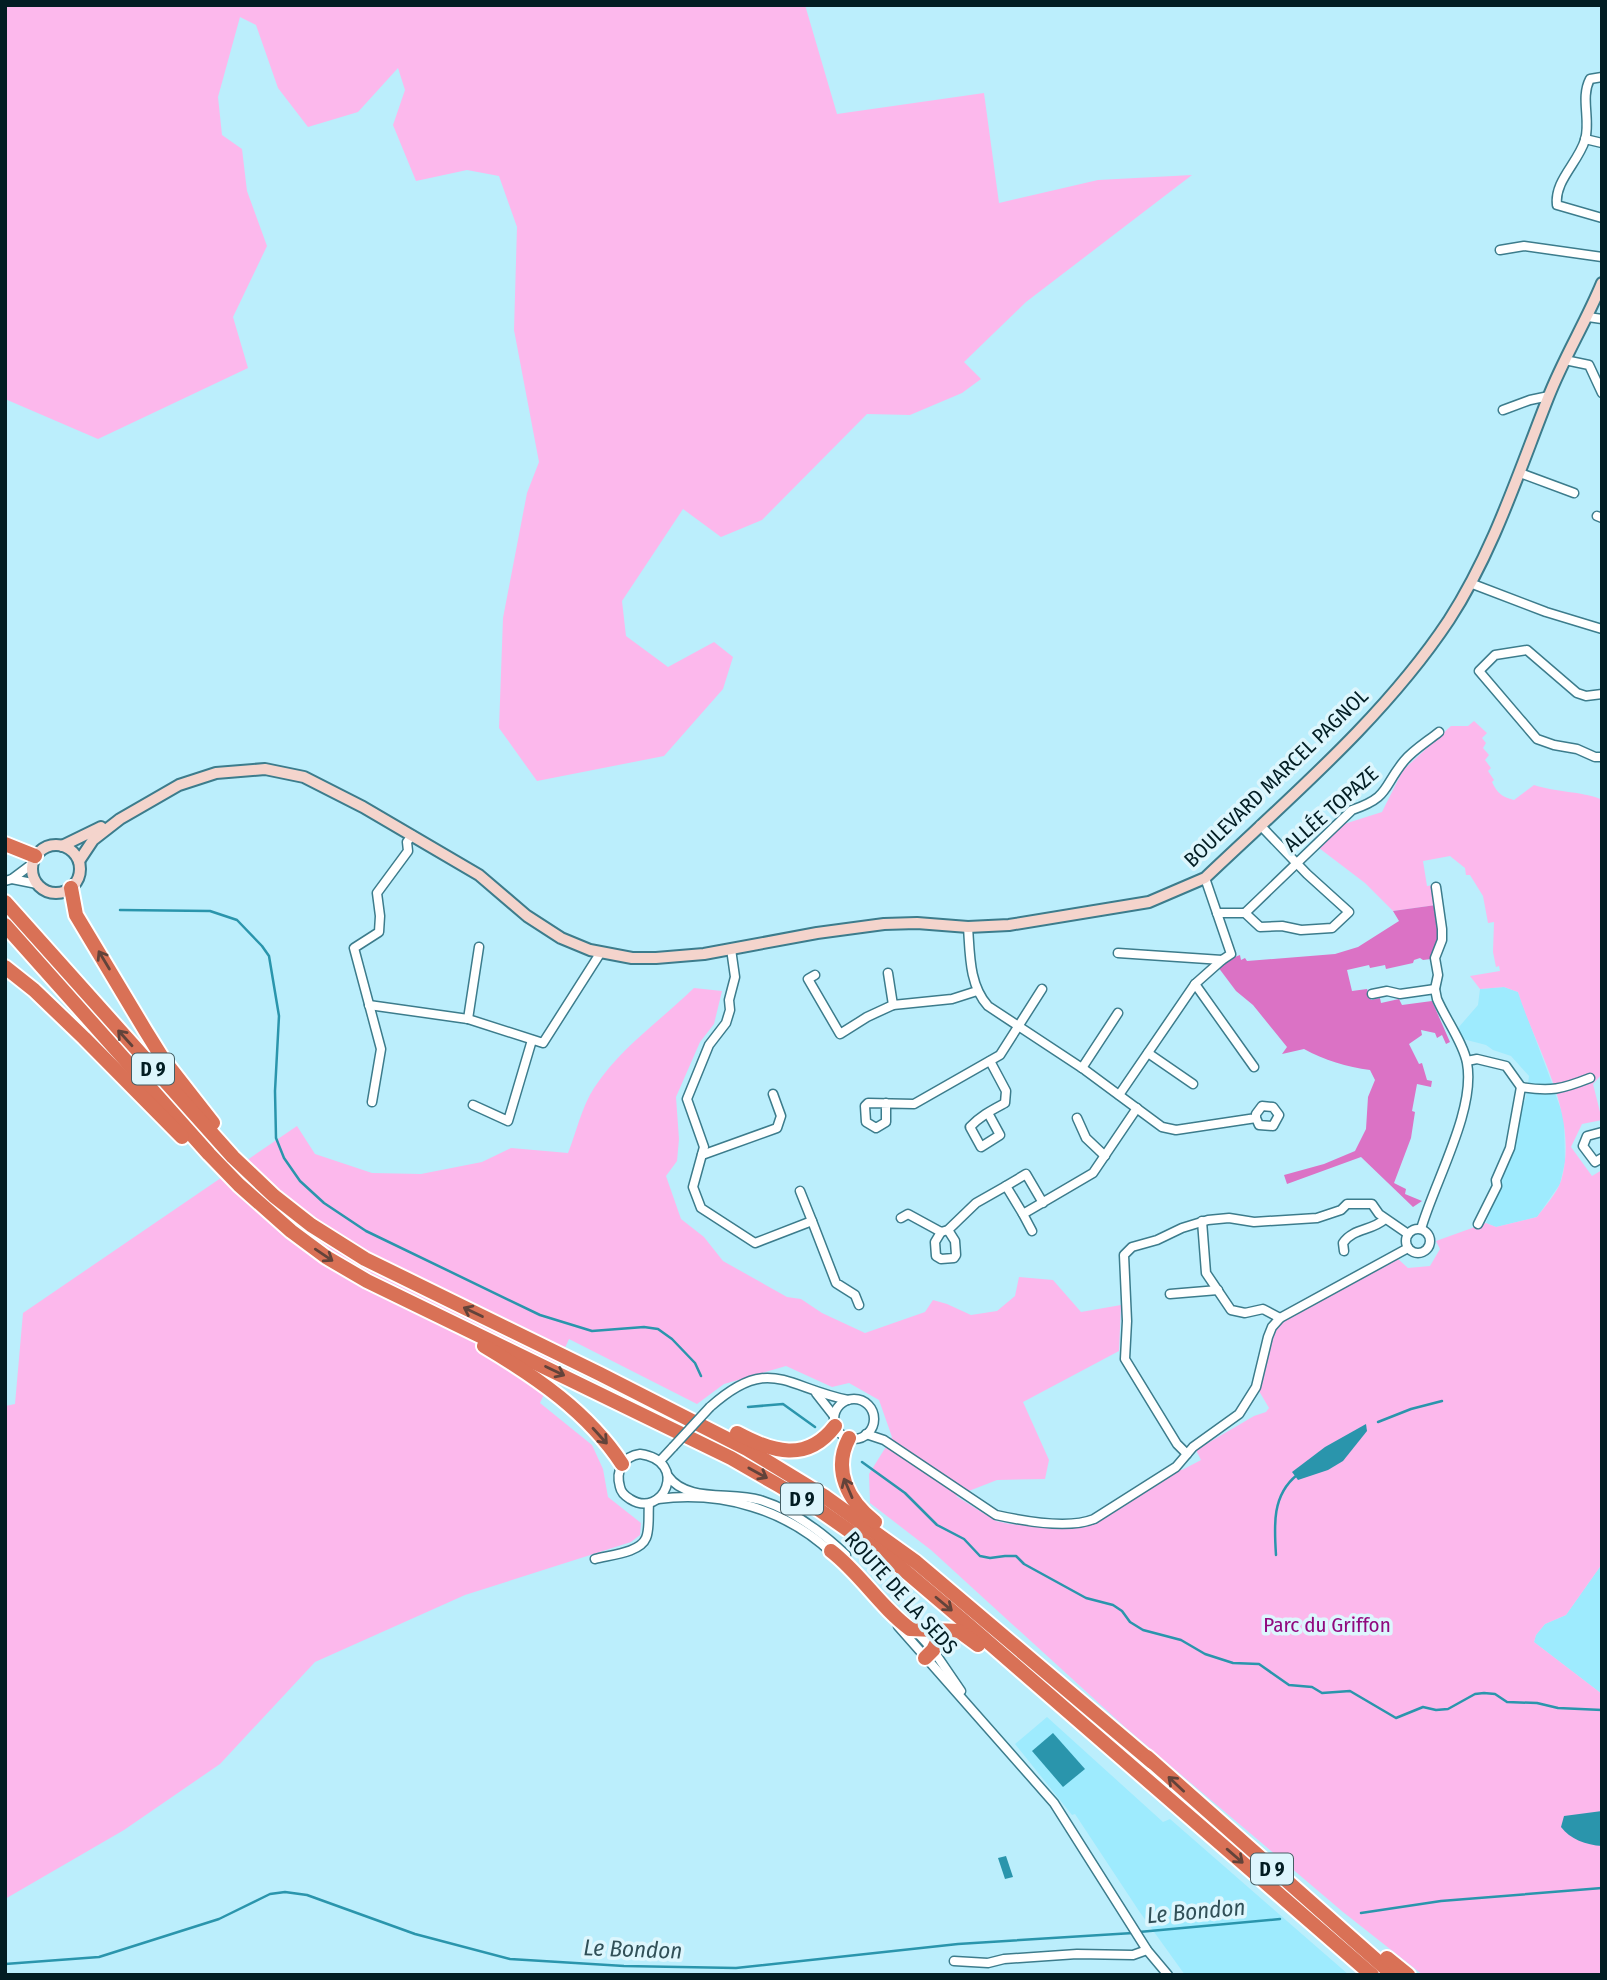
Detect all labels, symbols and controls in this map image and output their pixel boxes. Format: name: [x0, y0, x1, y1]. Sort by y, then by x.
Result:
street label: BOULEVARD MARCEL PAGNOL: [1178, 683, 1374, 873]
street label: ALLÉE TOPAZE: [1278, 761, 1384, 857]
one-way arrow: [96, 951, 110, 971]
one-way arrow: [117, 1029, 133, 1047]
road number: D 9: [132, 1054, 174, 1084]
one-way arrow: [314, 1248, 333, 1263]
one-way arrow: [463, 1304, 484, 1318]
one-way arrow: [544, 1365, 565, 1379]
one-way arrow: [592, 1427, 608, 1445]
one-way arrow: [747, 1467, 768, 1480]
one-way arrow: [841, 1478, 854, 1499]
road number: D 9: [781, 1484, 823, 1514]
street label: ROUTE DE LA SEDS: [839, 1526, 963, 1660]
one-way arrow: [934, 1596, 952, 1612]
park label: Parc du Griffon: [1263, 1612, 1391, 1638]
one-way arrow: [1167, 1776, 1185, 1792]
one-way arrow: [1225, 1848, 1243, 1864]
road number: D 9: [1251, 1854, 1293, 1884]
water label: Le Bondon: [1146, 1893, 1246, 1929]
water label: Le Bondon: [583, 1933, 683, 1965]

